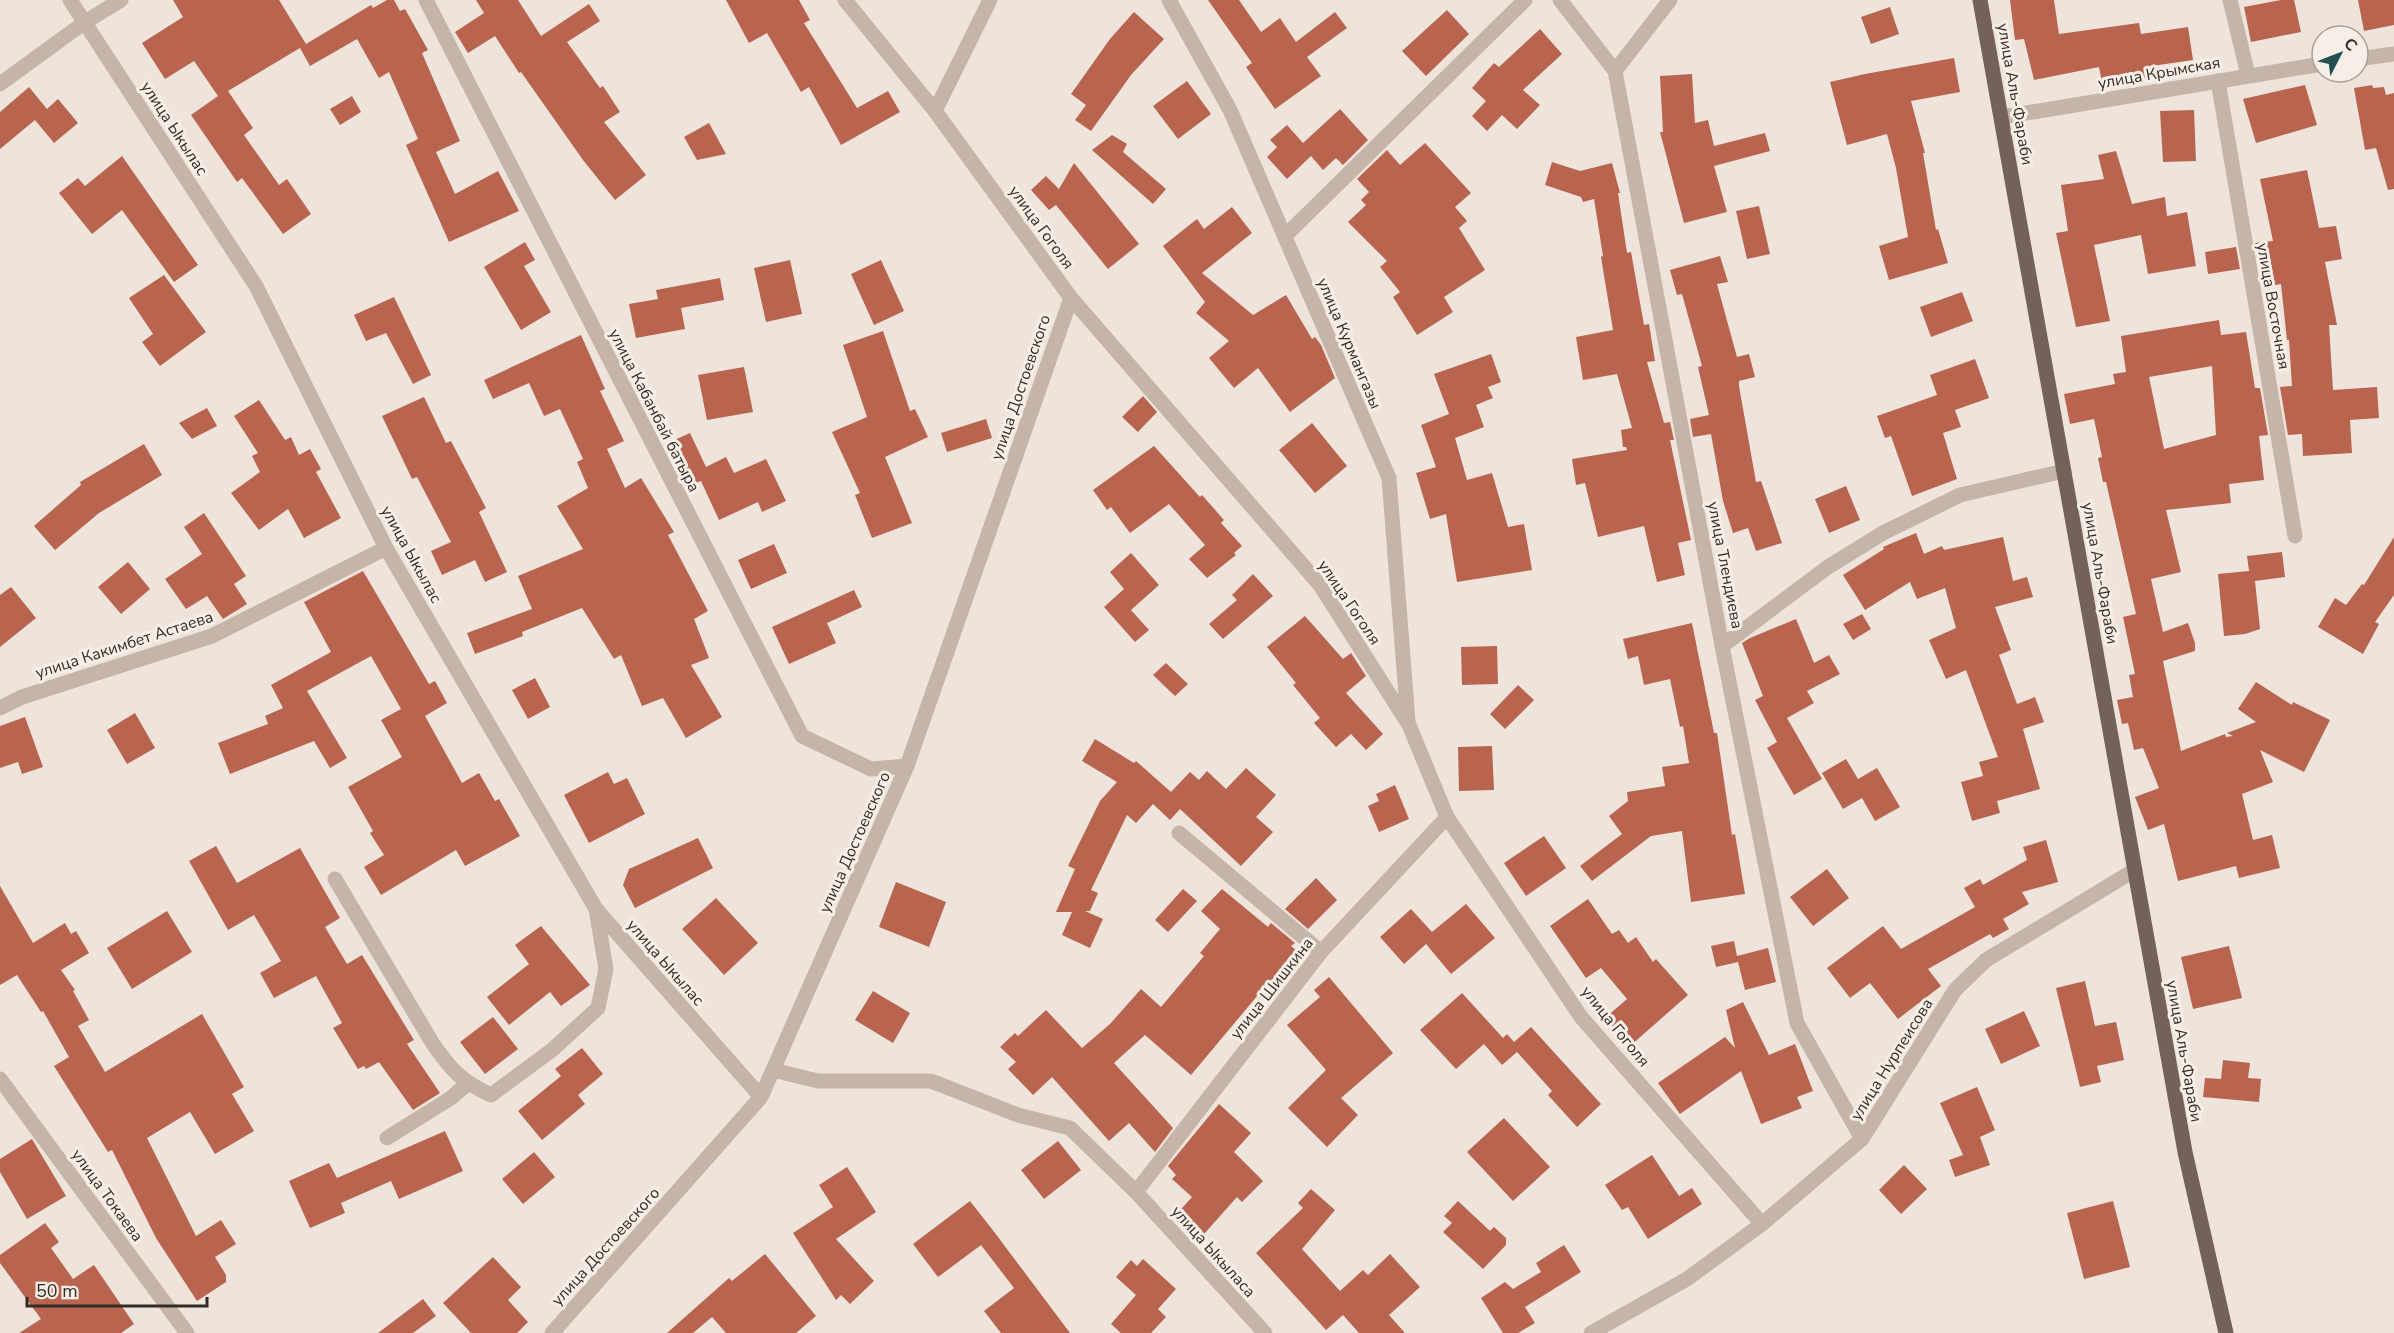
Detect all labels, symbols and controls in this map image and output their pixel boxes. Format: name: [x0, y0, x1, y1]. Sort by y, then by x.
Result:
street label: улица Аль-Фараби: [1992, 22, 2038, 167]
north arrow: [2310, 24, 2370, 84]
text: С: [2339, 33, 2362, 56]
street label: улица Крымская: [2096, 51, 2222, 95]
street label: улица Ыкылас: [136, 77, 213, 180]
street label: улица Гоголя: [1003, 181, 1079, 274]
street label: улица Восточная: [2251, 241, 2295, 371]
street label: улица Курмангазы: [1312, 275, 1387, 412]
street label: улица Достоевского: [986, 312, 1056, 463]
street label: улица Кабанбай батыра: [603, 325, 705, 496]
street label: улица Тлендиева: [1702, 500, 1748, 631]
street label: улица Аль-Фараби: [2077, 501, 2123, 646]
street label: улица Ыкылас: [375, 502, 447, 607]
street label: улица Гоголя: [1313, 556, 1386, 649]
street label: улица Какимбет Астаева: [33, 606, 216, 684]
street label: улица Достоевского: [814, 768, 896, 917]
street label: улица Ыкылас: [622, 915, 709, 1011]
street label: улица Шишкина: [1225, 933, 1318, 1044]
street label: улица Аль-Фараби: [2161, 979, 2207, 1124]
street label: улица Гоголя: [1576, 982, 1655, 1072]
street label: улица Нурпеисова: [1845, 994, 1938, 1125]
street label: улица Токаева: [66, 1145, 148, 1246]
street label: улица Достоевского: [547, 1183, 665, 1311]
street label: улица Ыкыласа: [1166, 1201, 1260, 1302]
scale bar: [27, 1270, 207, 1308]
text: 50 m: [36, 1279, 78, 1303]

